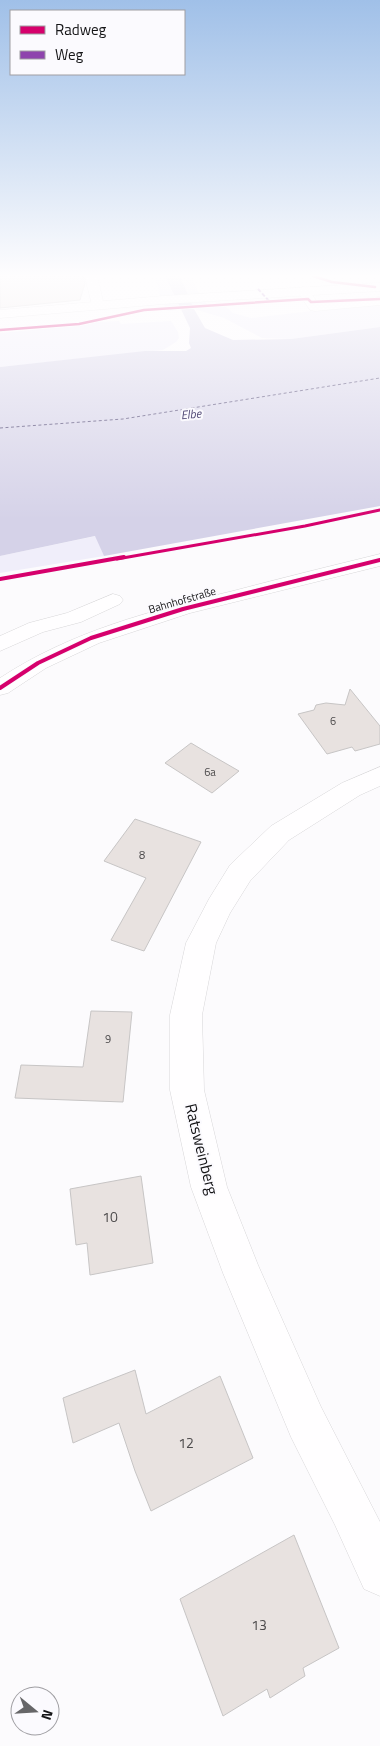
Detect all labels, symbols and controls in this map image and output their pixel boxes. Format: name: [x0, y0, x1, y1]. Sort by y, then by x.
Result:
legend: [10, 10, 185, 75]
text: Radweg: [55, 18, 107, 41]
text: Weg: [55, 43, 84, 66]
water label: Elbe: [180, 404, 203, 424]
street label: Bahnhofstraße: [146, 583, 218, 617]
house number: 6: [330, 713, 336, 729]
house number: 6a: [204, 764, 216, 780]
house number: 8: [139, 847, 145, 863]
house number: 9: [105, 1031, 111, 1047]
street label: Ratsweinberg: [179, 1101, 225, 1197]
house number: 10: [102, 1206, 118, 1227]
house number: 12: [178, 1432, 194, 1453]
house number: 13: [251, 1614, 267, 1635]
north arrow: [10, 1686, 60, 1736]
text: N: [36, 1707, 59, 1723]

